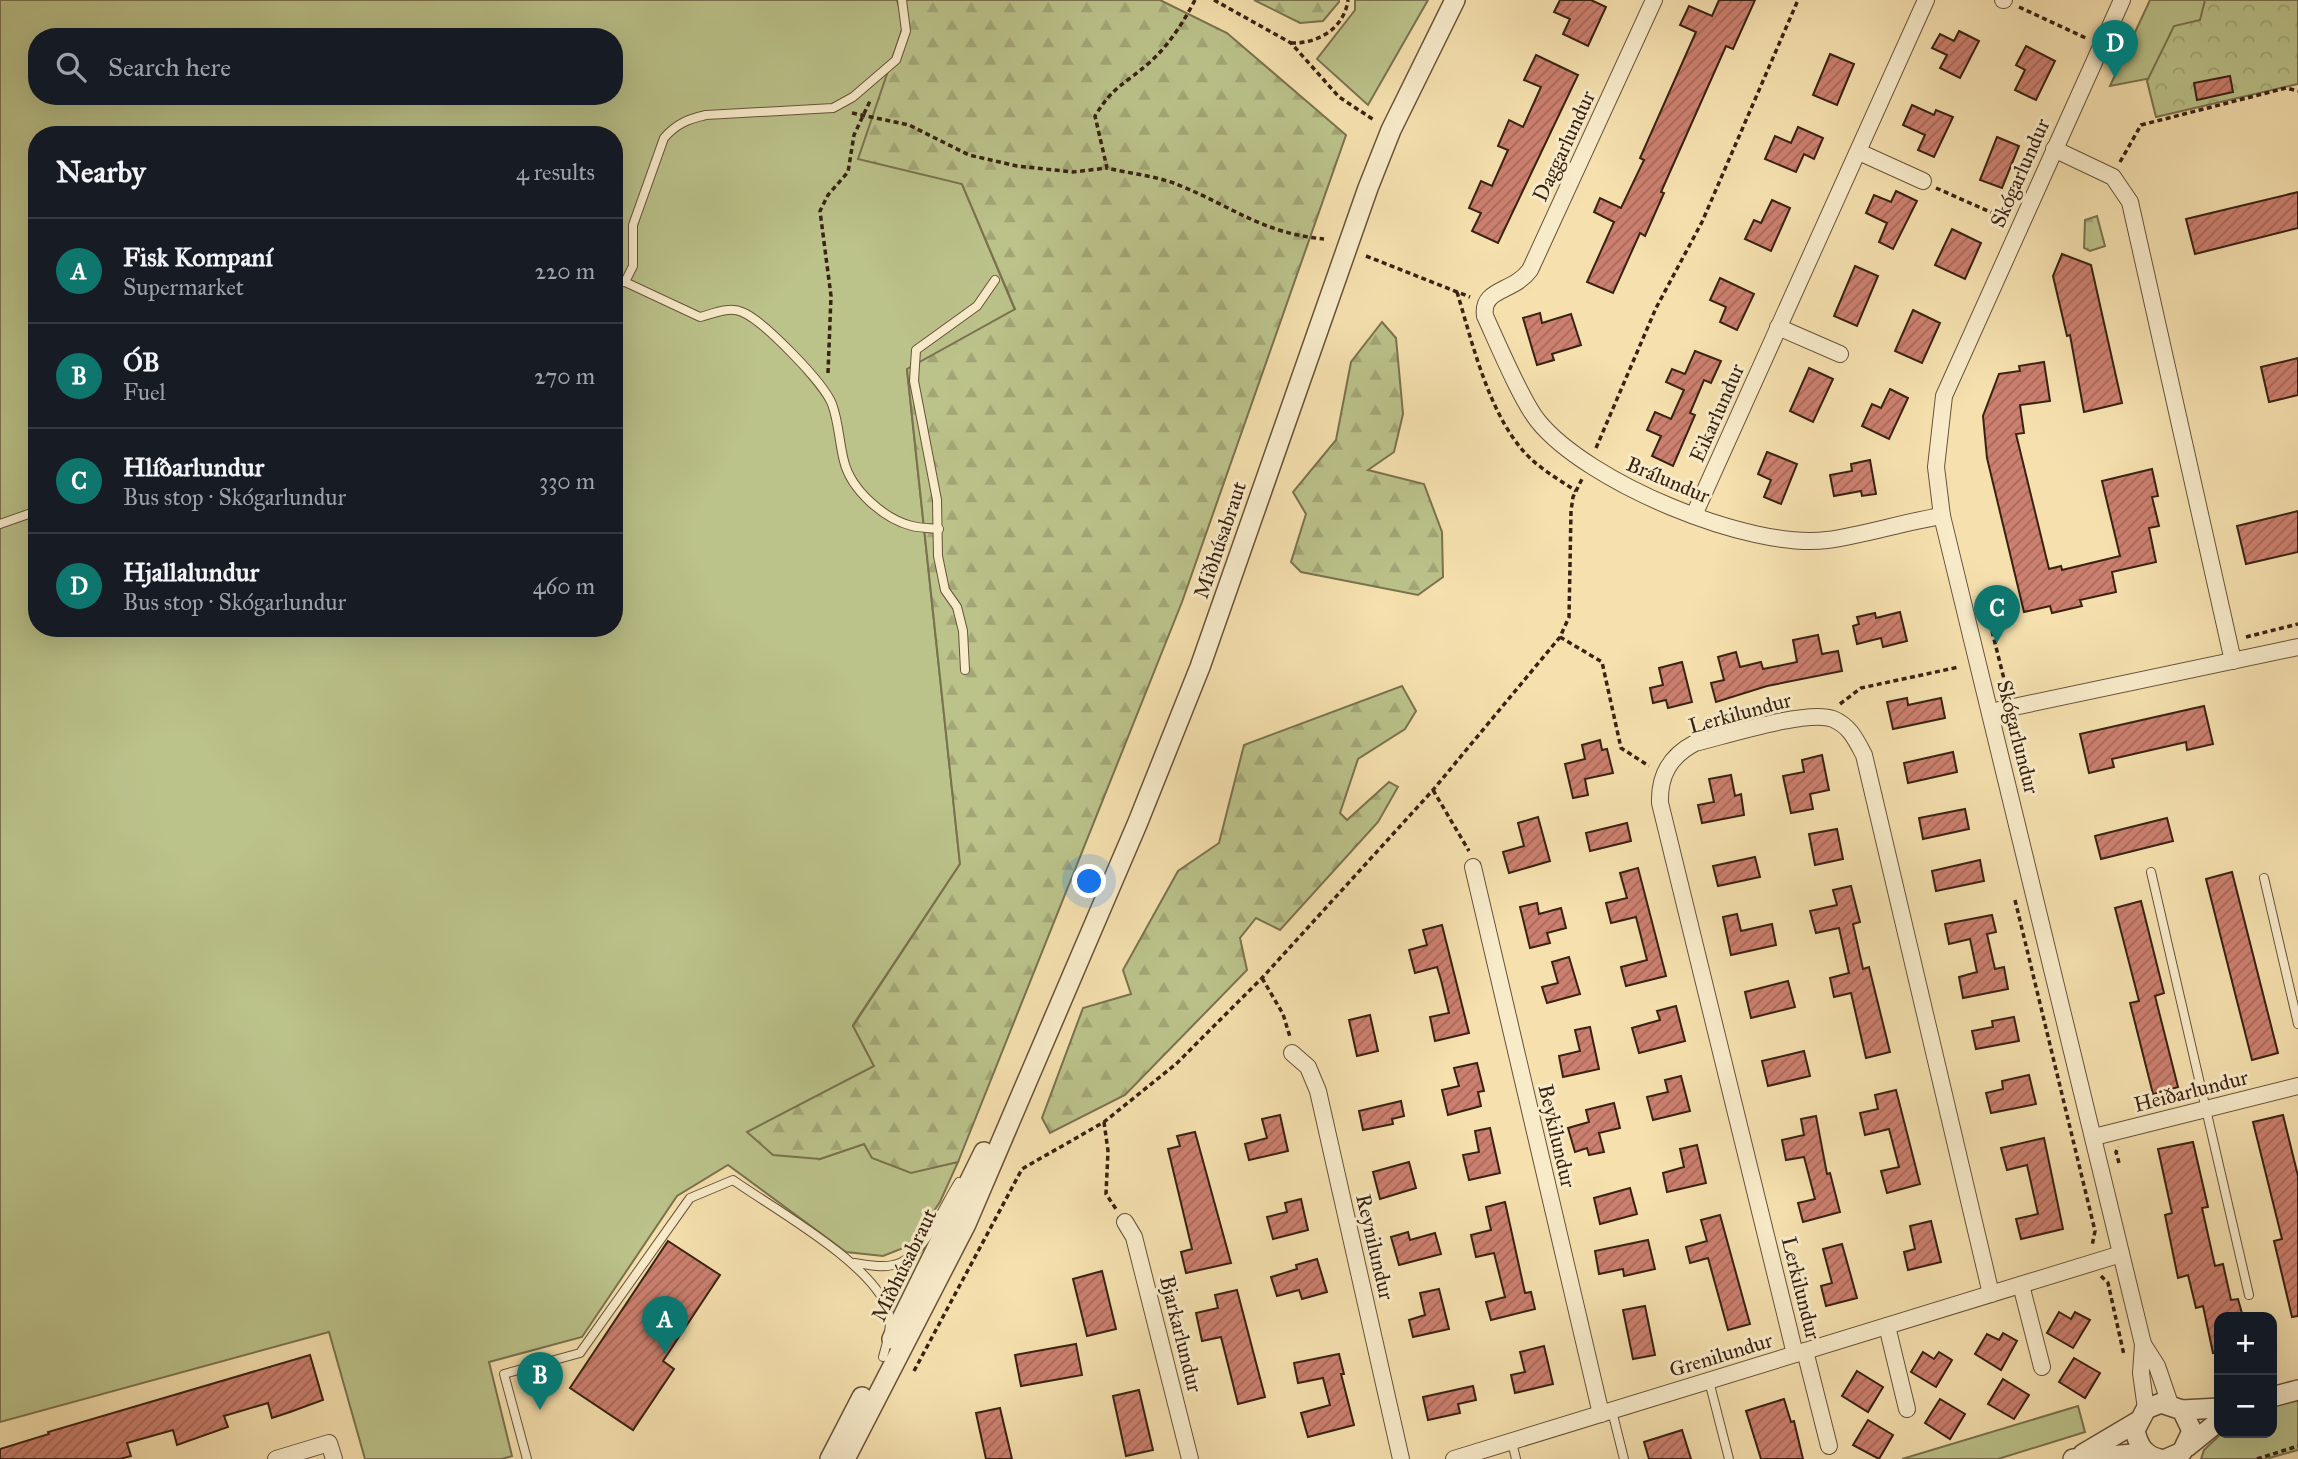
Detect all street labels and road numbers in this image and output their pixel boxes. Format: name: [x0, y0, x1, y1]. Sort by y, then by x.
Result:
street label: Daggarlundur: [1527, 86, 1601, 206]
street label: Skógarlundur: [1984, 114, 2056, 232]
street label: Eikarlundur: [1684, 360, 1750, 466]
street label: Brálundur: [1622, 451, 1714, 509]
street label: Miðhúsabraut: [1188, 477, 1252, 602]
street label: Skógarlundur: [1991, 677, 2045, 797]
street label: Lerkilundur: [1686, 687, 1794, 739]
street label: Heiðarlundur: [2131, 1064, 2251, 1118]
street label: Beykilundur: [1532, 1082, 1582, 1190]
street label: Reynilundur: [1350, 1191, 1400, 1303]
street label: Miðhúsabraut: [866, 1204, 943, 1326]
street label: Lerkilundur: [1776, 1234, 1826, 1342]
street label: Bjarkarlundur: [1154, 1273, 1208, 1395]
street label: Grenilundur: [1666, 1327, 1776, 1383]

